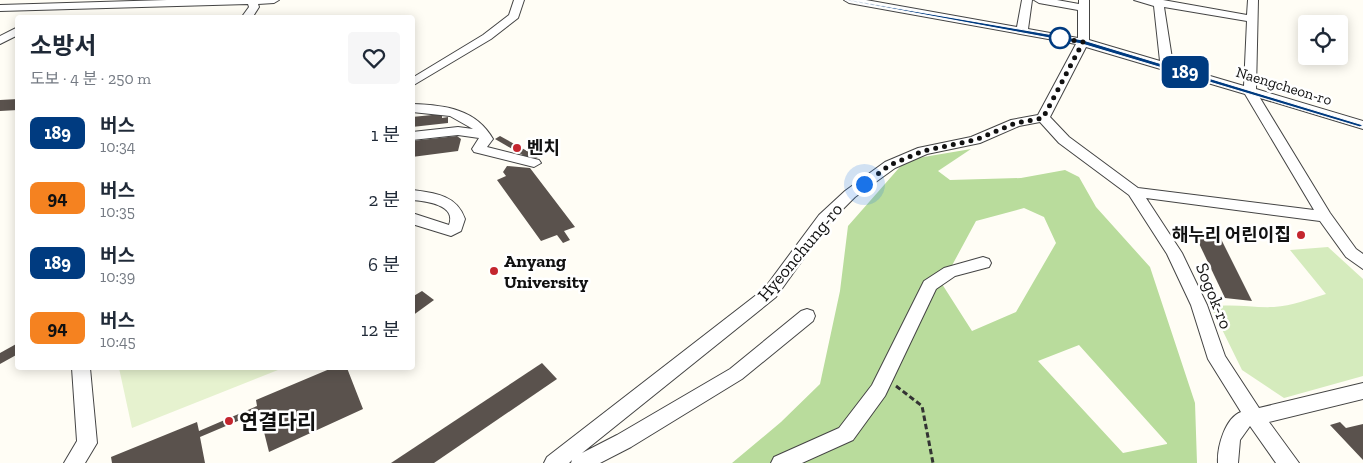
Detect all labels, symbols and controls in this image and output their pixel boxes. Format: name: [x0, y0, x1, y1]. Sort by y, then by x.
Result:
map controls: [1298, 15, 1348, 65]
button: locate: [1298, 15, 1348, 65]
unlabelled marker: [1049, 27, 1071, 49]
text: 소방서: [30, 31, 96, 60]
button: heart: [348, 32, 400, 84]
line badge: 189: [1156, 56, 1214, 88]
text: 189: [1172, 61, 1198, 83]
street label: Naengcheon-ro: [1234, 63, 1334, 109]
text: 도보 · 4 분 · 250 m: [30, 69, 151, 88]
text: 버스: [100, 114, 135, 137]
text: 189: [44, 122, 71, 144]
text: 1 분: [371, 123, 400, 146]
text: 10:34: [100, 137, 135, 156]
place label: 벤치: [527, 137, 560, 159]
marker: 벤치: [511, 142, 523, 154]
your location: [852, 172, 877, 197]
text: 버스: [100, 179, 135, 202]
text: 94: [48, 187, 67, 209]
text: 2 분: [368, 188, 400, 211]
street label: Hyeonchung-ro: [753, 199, 847, 305]
text: 10:35: [100, 202, 135, 221]
place label: 해누리 어린이집: [1172, 224, 1291, 246]
marker: 해누리 어린이집: [1295, 229, 1307, 241]
text: 버스: [100, 244, 135, 267]
place label: Anyang University: [504, 250, 589, 293]
text: 189: [44, 252, 71, 274]
text: 6 분: [368, 253, 400, 276]
street label: Sogok-ro: [1191, 260, 1237, 332]
marker: Anyang University: [488, 265, 500, 277]
text: 10:39: [100, 267, 135, 286]
text: 버스: [100, 309, 135, 332]
text: 94: [48, 317, 67, 339]
text: 12 분: [361, 318, 400, 341]
text: 10:45: [100, 332, 136, 351]
place label: 연결다리: [239, 409, 316, 434]
marker: 연결다리: [223, 415, 235, 427]

